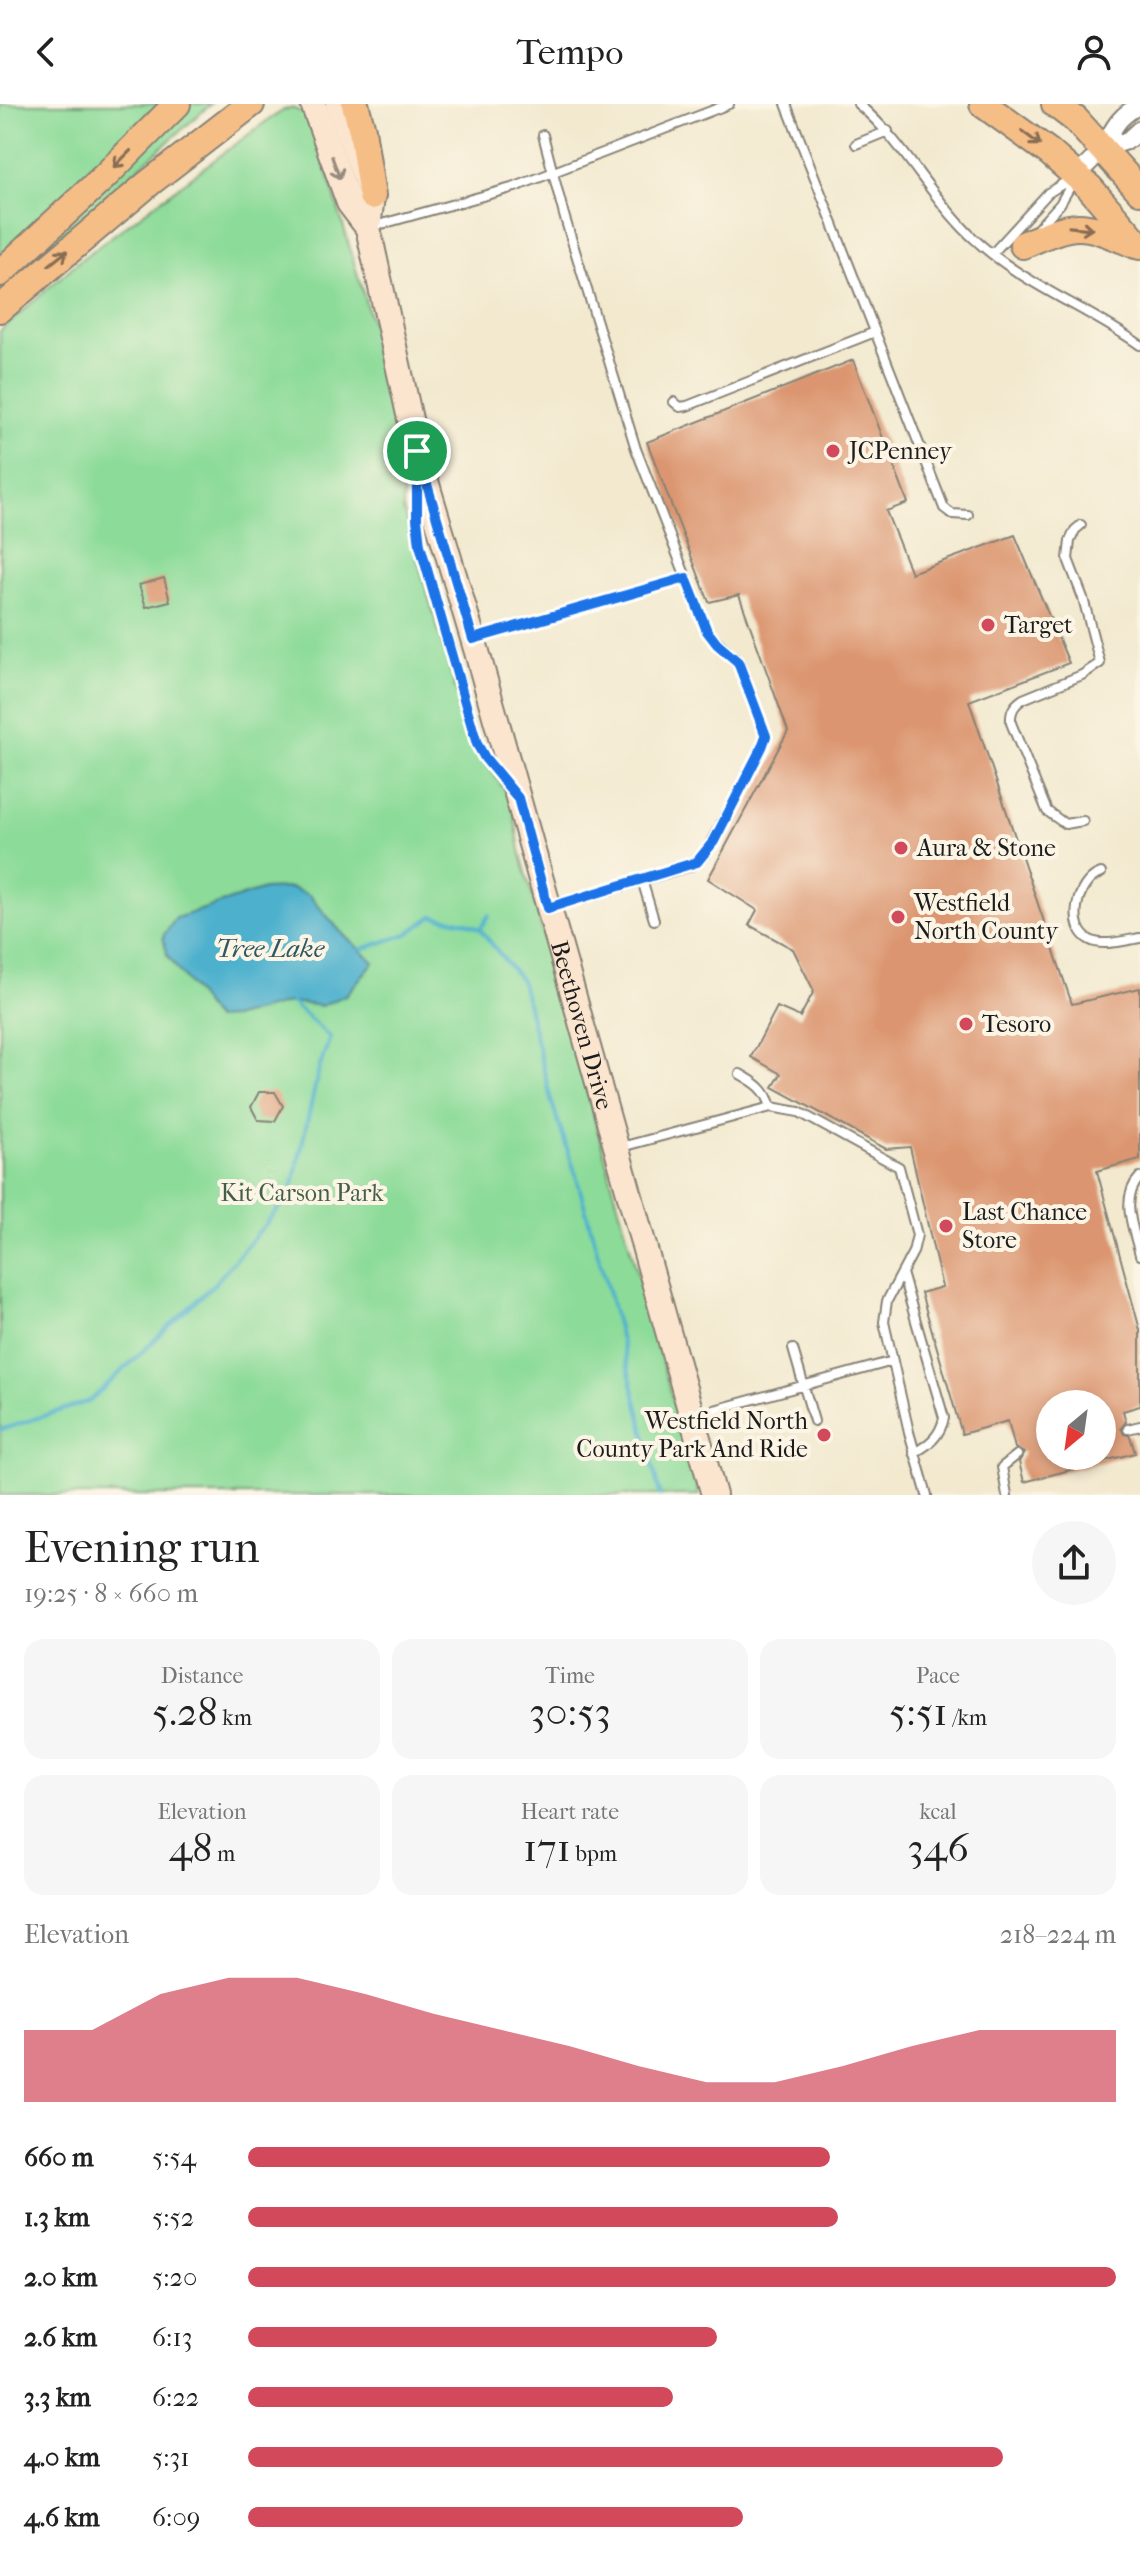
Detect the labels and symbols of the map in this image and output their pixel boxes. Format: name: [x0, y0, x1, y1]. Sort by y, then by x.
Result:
one-way arrow: [1019, 130, 1041, 146]
one-way arrow: [113, 149, 132, 168]
one-way arrow: [330, 156, 345, 181]
one-way arrow: [1067, 221, 1094, 236]
one-way arrow: [48, 249, 68, 267]
pin: [383, 417, 451, 485]
place label: JCPenney: [847, 437, 953, 465]
marker: JCPenney: [824, 442, 842, 460]
place label: Target: [1004, 611, 1073, 639]
marker: Target: [979, 616, 997, 634]
place label: Aura & Stone: [916, 834, 1056, 862]
marker: Aura & Stone: [892, 839, 910, 857]
place label: Westfield North County: [913, 889, 1059, 945]
marker: Westfield North County: [889, 908, 907, 926]
water label: Tree Lake: [216, 933, 326, 964]
street label: Beethoven Drive: [545, 937, 619, 1113]
place label: Tesoro: [982, 1010, 1051, 1038]
marker: Tesoro: [957, 1015, 975, 1033]
park label: Kit Carson Park: [220, 1179, 384, 1207]
place label: Last Chance Store: [962, 1198, 1087, 1254]
marker: Last Chance Store: [937, 1217, 955, 1235]
north arrow: [1036, 1390, 1116, 1470]
place label: Westfield North County Park And Ride: [576, 1407, 809, 1463]
marker: Westfield North County Park And Ride: [815, 1426, 833, 1444]

